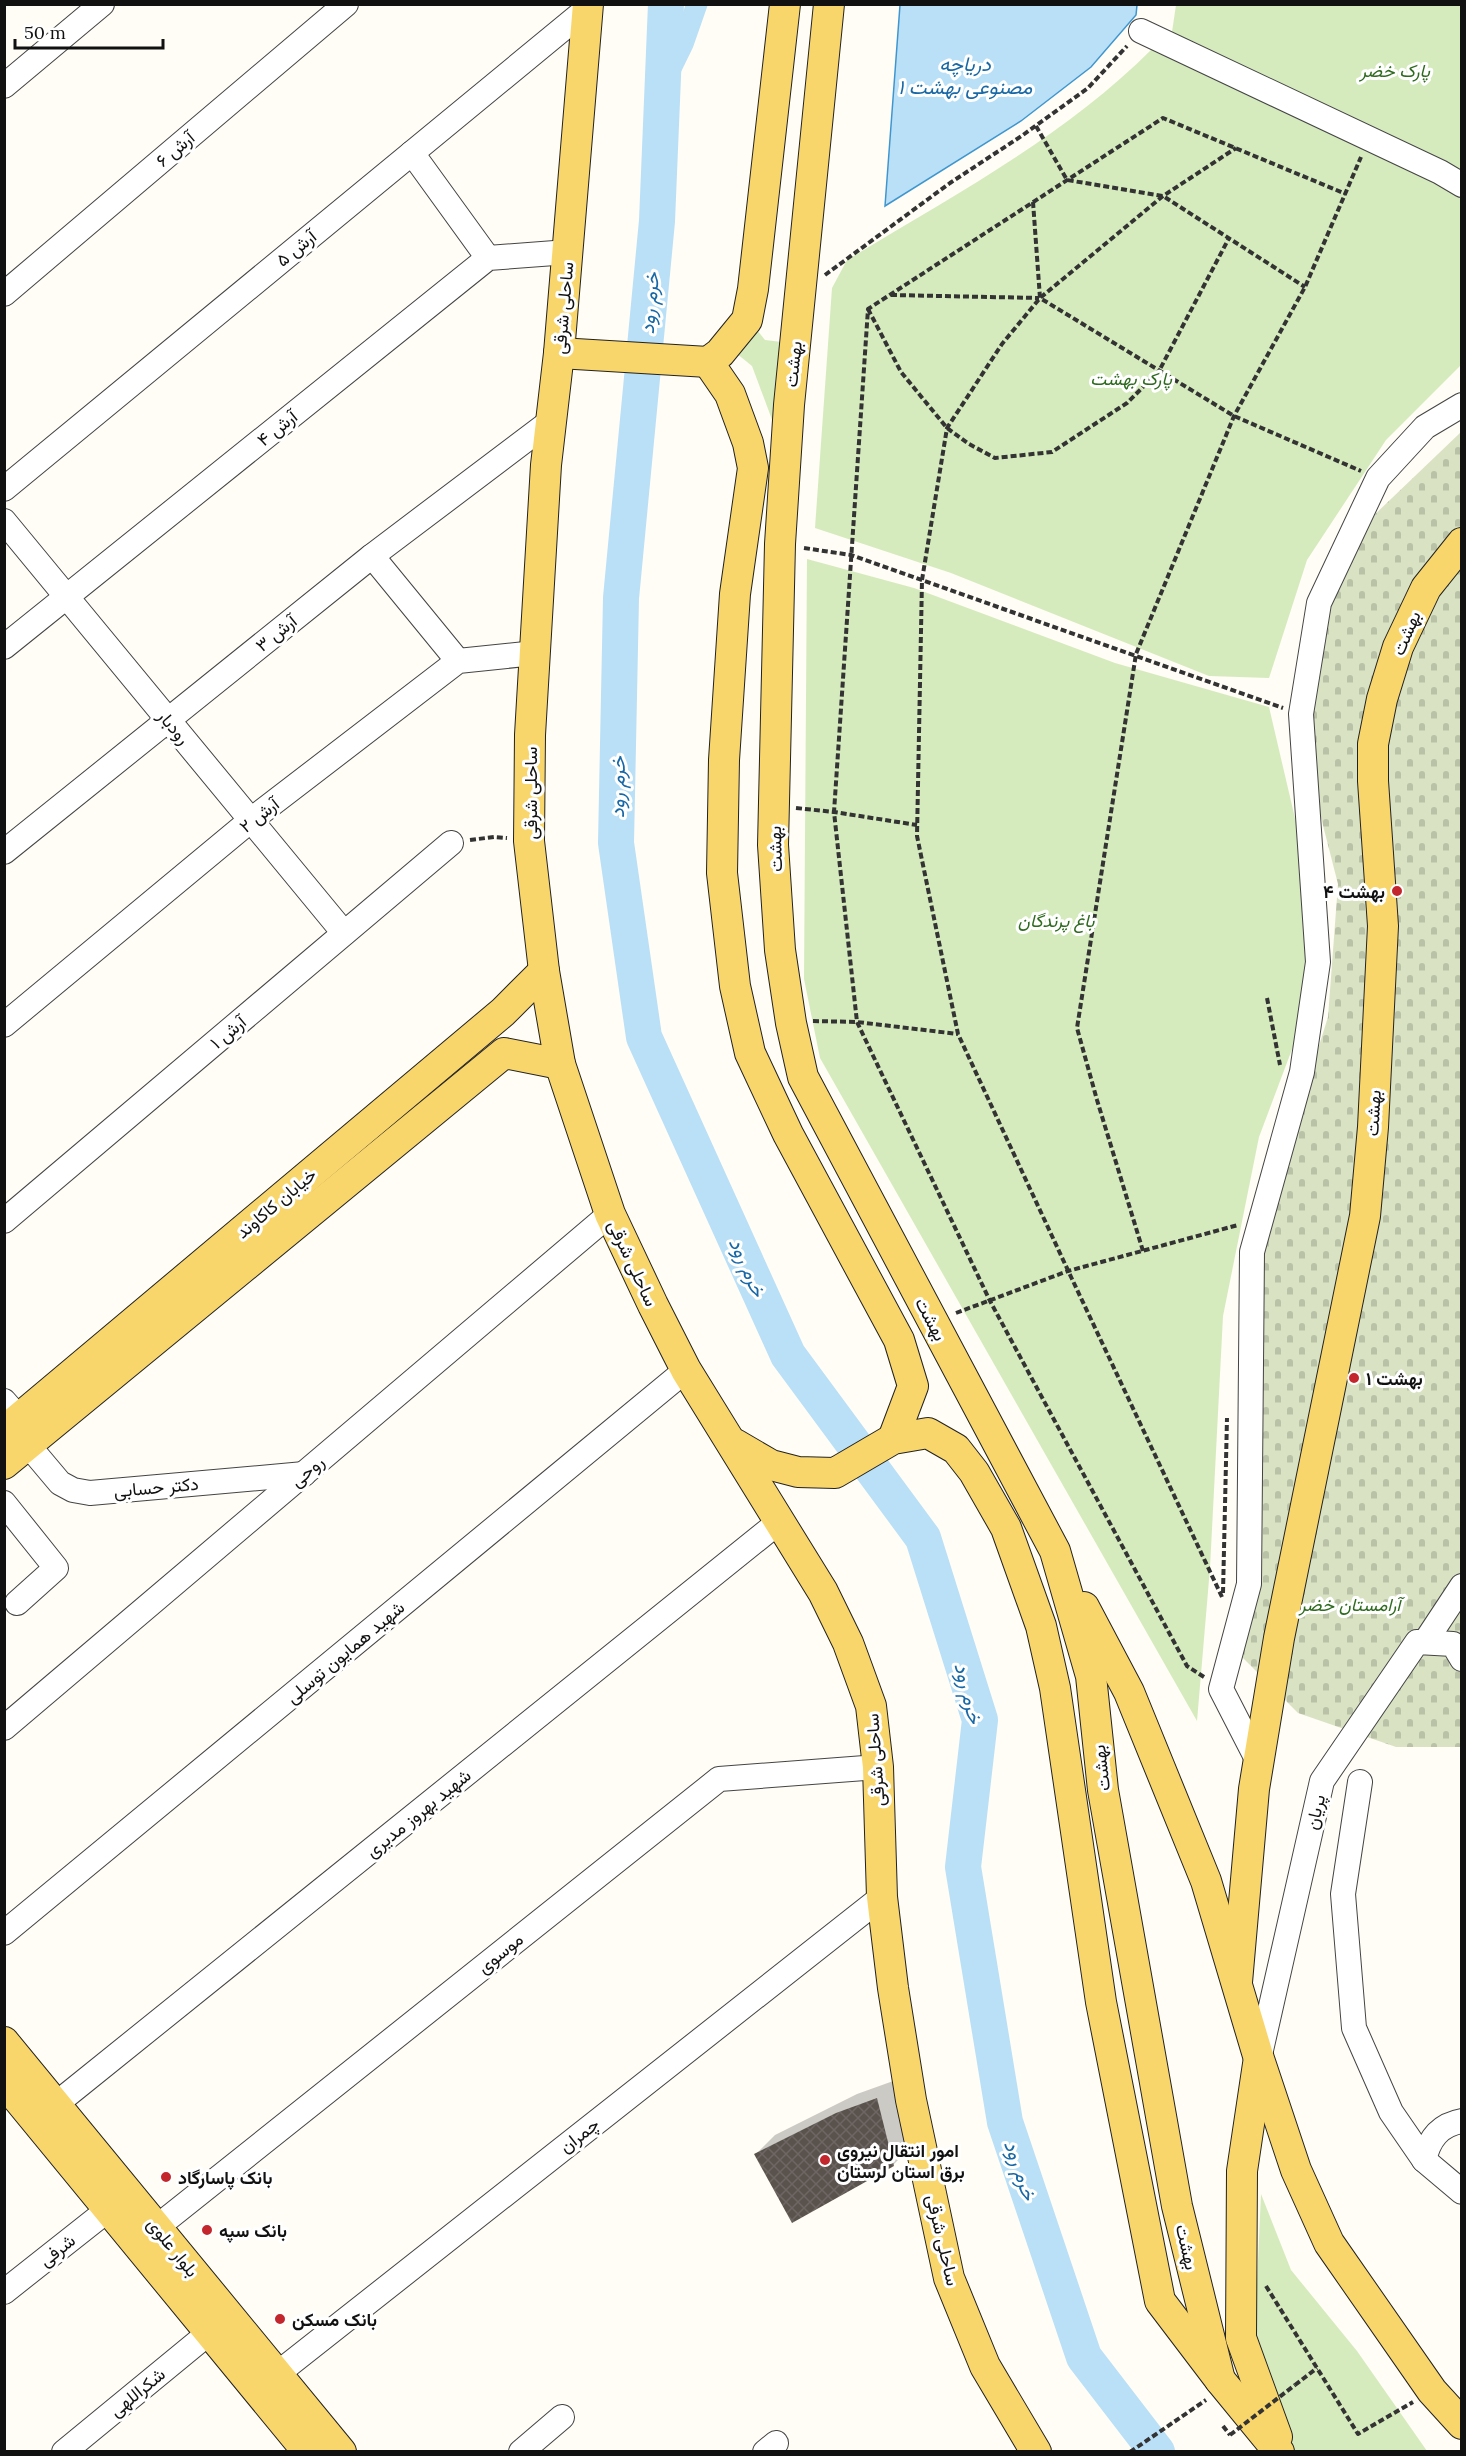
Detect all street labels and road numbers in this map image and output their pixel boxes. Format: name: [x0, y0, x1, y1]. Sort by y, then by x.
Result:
street label: آرش ۶: [151, 125, 201, 172]
street label: آرش ۵: [271, 224, 322, 271]
street label: ساحلی شرقی: [547, 261, 579, 355]
street label: بهشت: [779, 340, 807, 388]
street label: آرش ۴: [252, 404, 303, 451]
street label: بهشت: [1386, 607, 1426, 659]
street label: آرش ۳: [251, 608, 303, 657]
street label: رودبار: [152, 704, 195, 749]
street label: ساحلی شرقی: [519, 747, 542, 839]
street label: آرش ۲: [234, 791, 285, 838]
street label: بهشت: [763, 826, 787, 872]
street label: آرش ۱: [205, 1009, 252, 1054]
street label: بهشت: [1360, 1089, 1386, 1137]
street label: خیابان کاکاوند: [231, 1163, 321, 1243]
street label: ساحلی شرقی: [603, 1216, 663, 1310]
street label: بهشت: [910, 1293, 952, 1345]
street label: روحی: [285, 1450, 329, 1492]
street label: دکتر حسابی: [113, 1472, 199, 1502]
street label: شهید همایون توسلی: [281, 1596, 409, 1708]
street label: ساحلی شرقی: [860, 1713, 890, 1807]
street label: بهشت: [1087, 1744, 1115, 1792]
street label: شهید بهروز مدیری: [361, 1764, 475, 1862]
street label: پریان: [1300, 1792, 1331, 1832]
street label: موسوی: [472, 1928, 528, 1978]
street label: چمران: [554, 2112, 604, 2159]
street label: ساحلی شرقی: [921, 2192, 965, 2288]
street label: بلوار علوی: [142, 2213, 204, 2281]
street label: بهشت: [1171, 2222, 1203, 2272]
street label: شرفی: [34, 2229, 80, 2271]
street label: شکراللهی: [104, 2362, 170, 2422]

